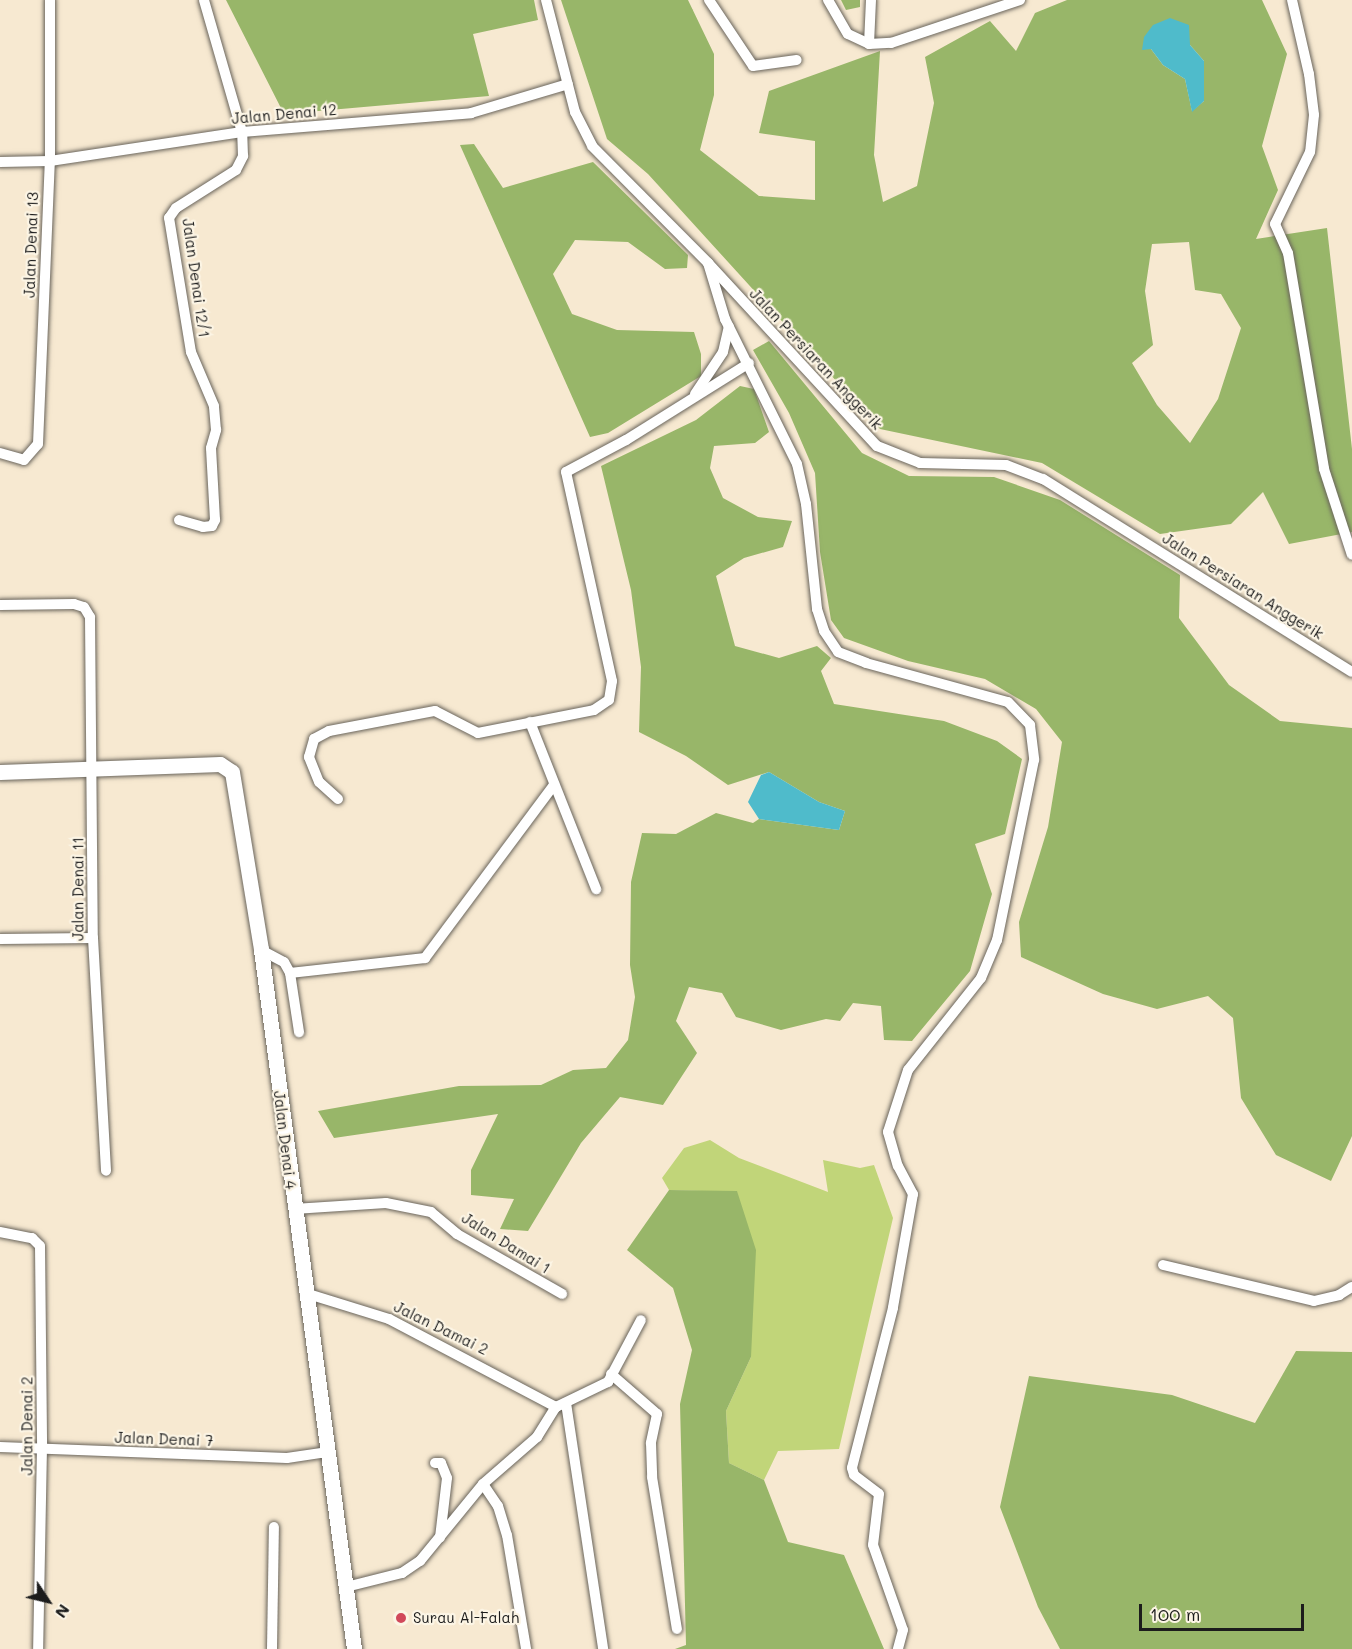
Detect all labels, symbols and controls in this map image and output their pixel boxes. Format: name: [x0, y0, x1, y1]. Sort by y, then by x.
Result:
street label: Jalan Denai 12: [231, 100, 337, 128]
street label: Jalan Denai 13: [20, 192, 42, 298]
street label: Jalan Denai 12/1: [179, 217, 213, 339]
street label: Jalan Persiaran Anggerik: [746, 285, 886, 433]
street label: Jalan Persiaran Anggerik: [1159, 529, 1327, 643]
street label: Jalan Denai 11: [69, 837, 87, 941]
street label: Jalan Denai 4: [270, 1090, 300, 1190]
street label: Jalan Damai 1: [458, 1209, 554, 1277]
street label: Jalan Damai 2: [391, 1297, 491, 1359]
street label: Jalan Denai 2: [18, 1377, 36, 1475]
street label: Jalan Denai 7: [114, 1428, 214, 1450]
north arrow: [18, 1571, 78, 1631]
scale bar: [1142, 1592, 1307, 1630]
text: N: [51, 1601, 75, 1623]
text: 100 m: [1150, 1602, 1200, 1626]
place label: Surau Al-Falah: [413, 1609, 519, 1627]
marker: Surau Al-Falah: [394, 1611, 408, 1625]

